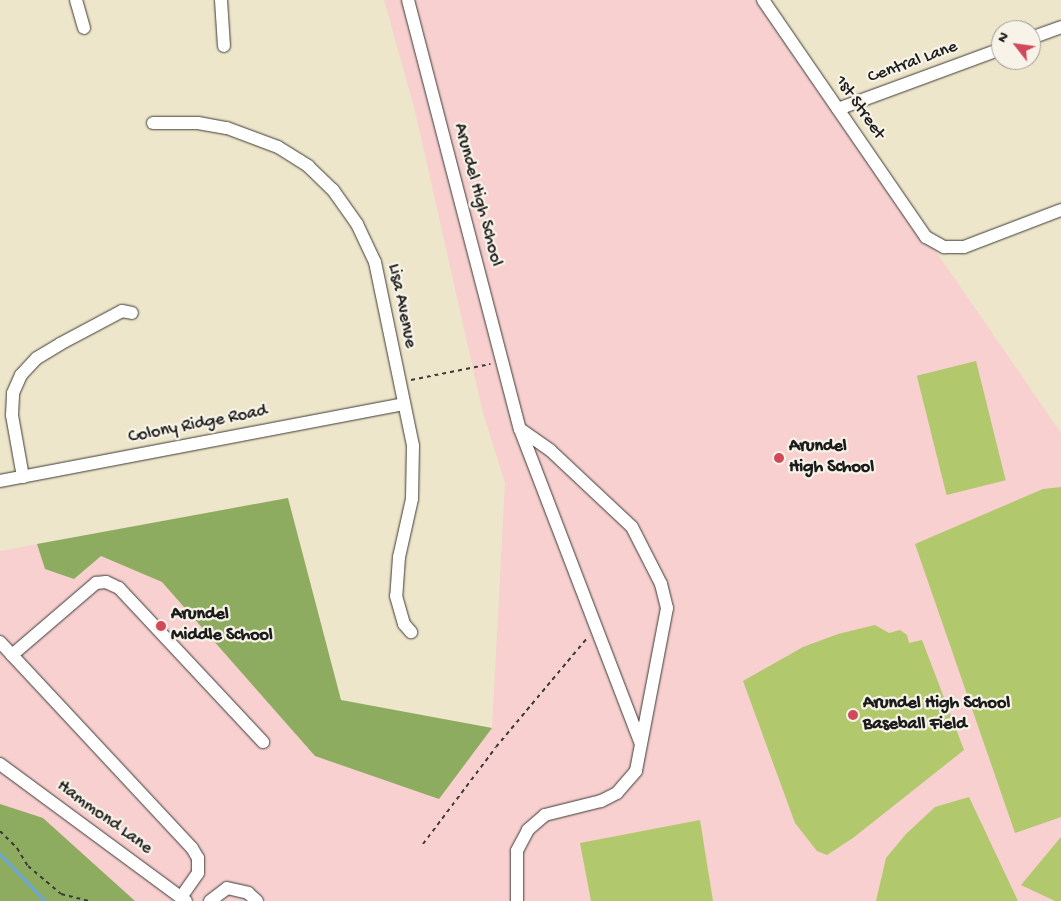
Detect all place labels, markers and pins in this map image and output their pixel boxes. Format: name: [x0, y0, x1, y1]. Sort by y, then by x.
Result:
place label: Arundel High School: [789, 437, 874, 479]
marker: Arundel High School: [773, 452, 785, 464]
place label: Arundel Middle School: [171, 605, 273, 648]
marker: Arundel Middle School: [155, 620, 167, 632]
place label: Arundel High School Baseball Field: [863, 694, 1010, 736]
marker: Arundel High School Baseball Field: [847, 709, 859, 721]

